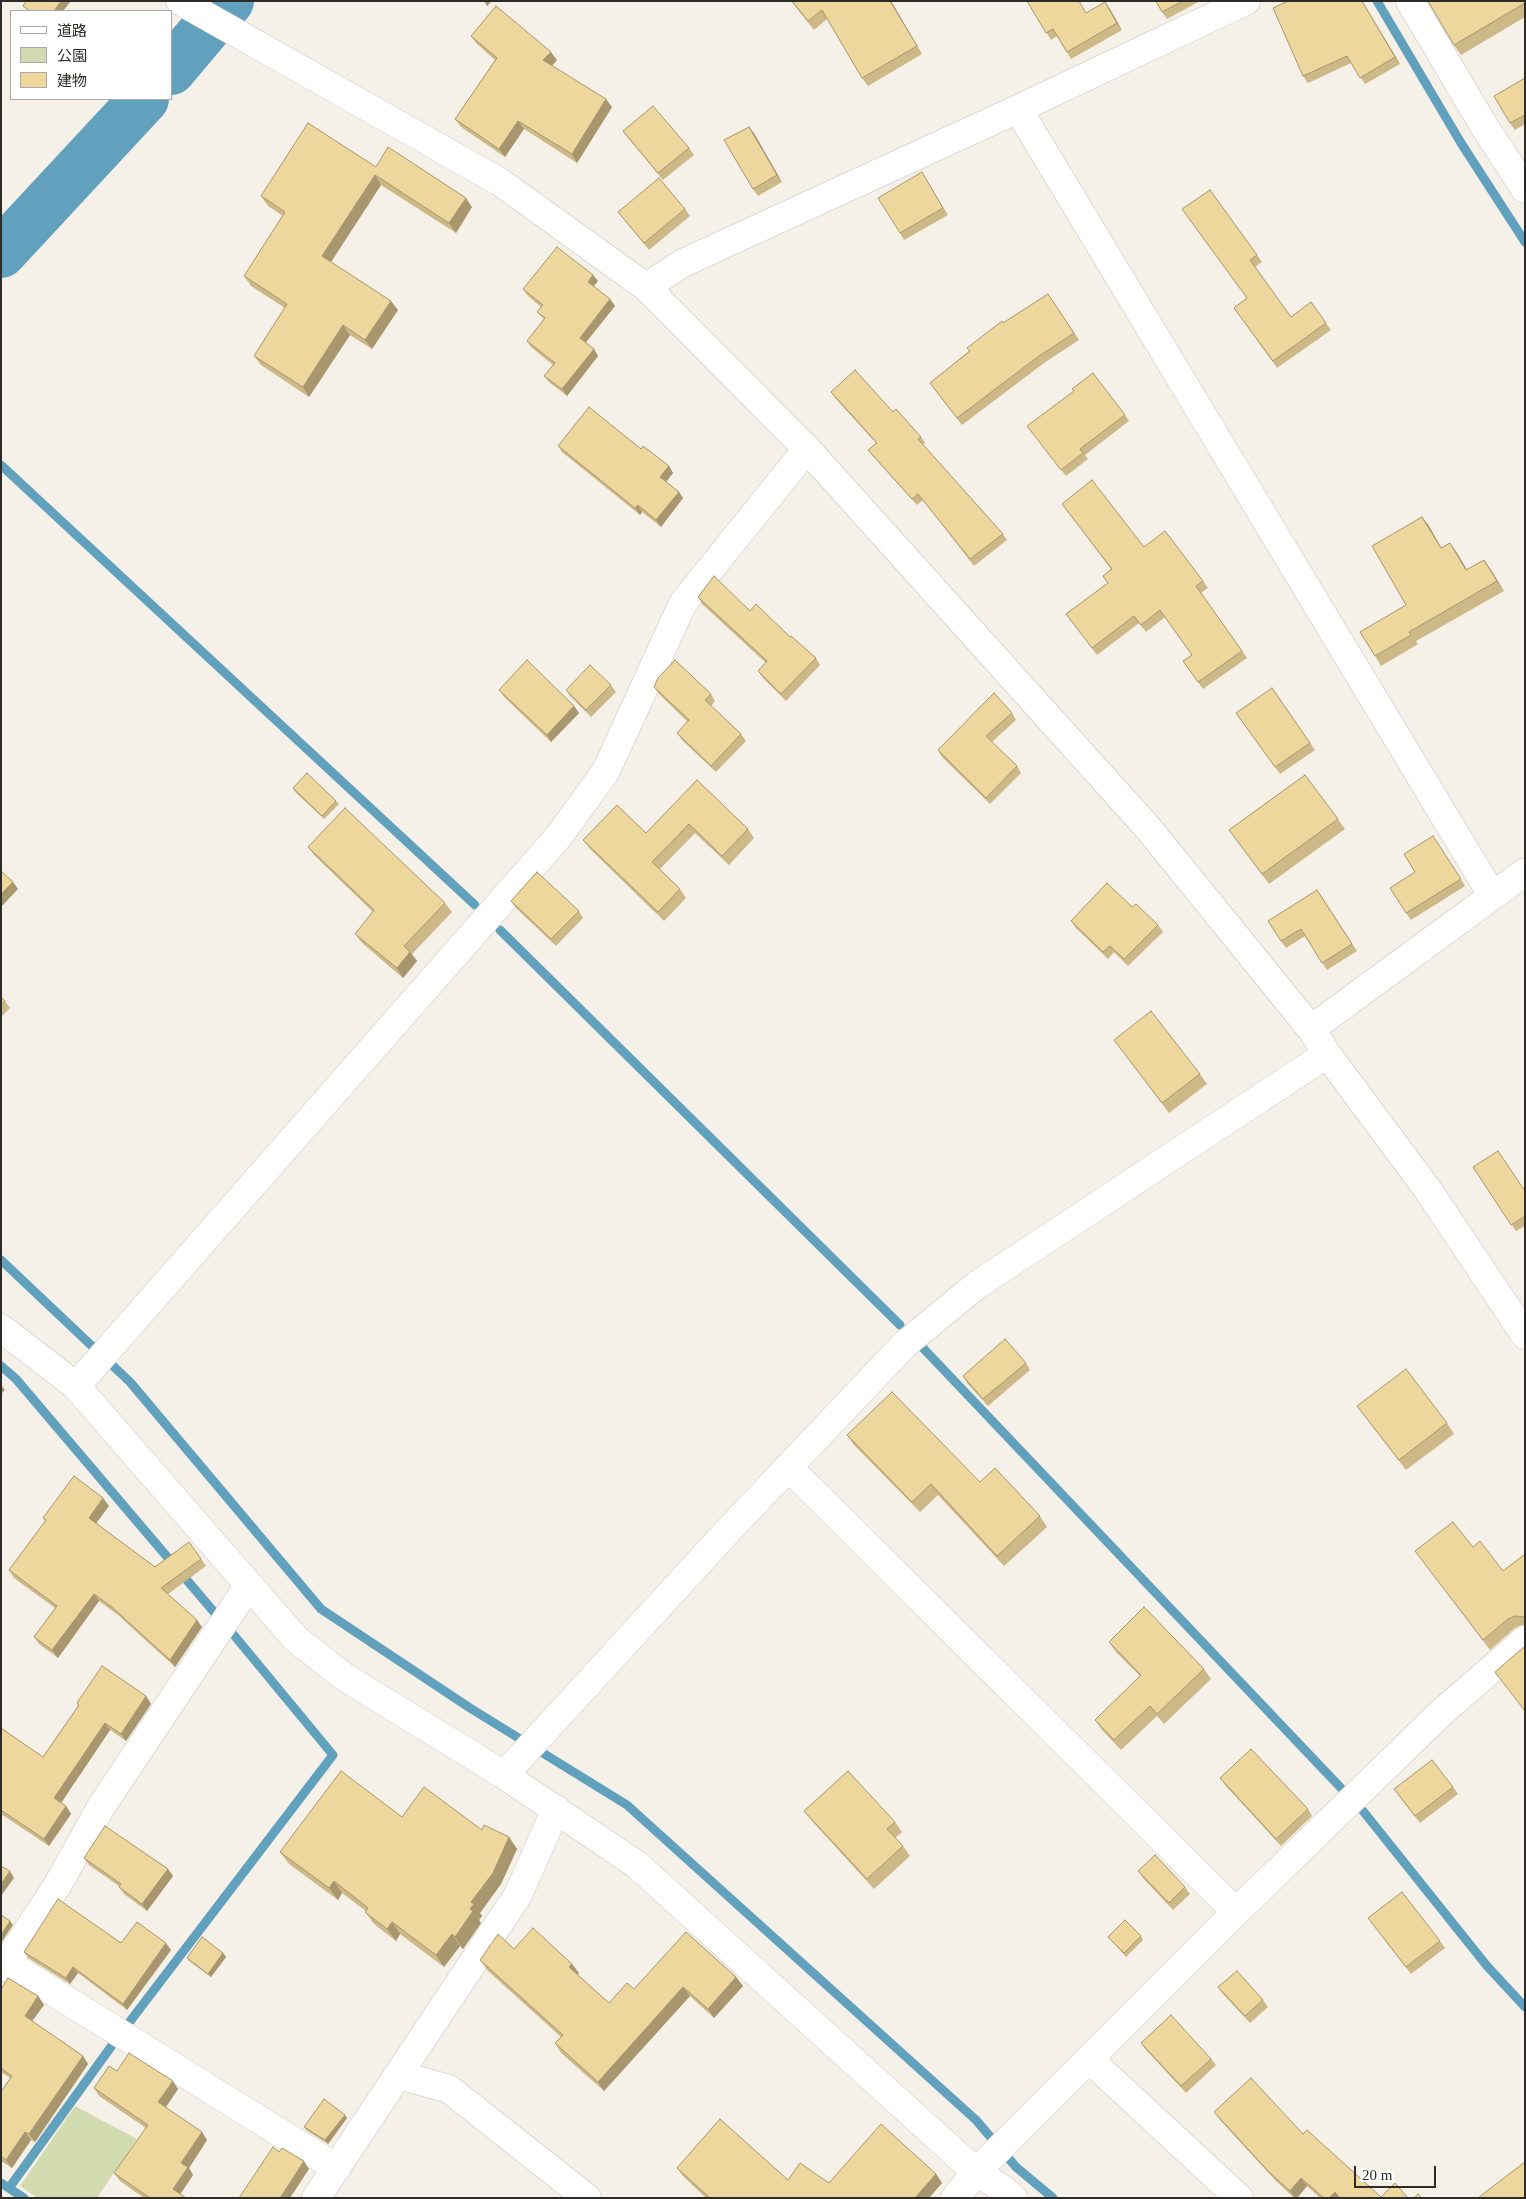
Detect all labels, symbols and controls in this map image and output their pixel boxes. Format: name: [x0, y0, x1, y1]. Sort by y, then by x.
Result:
legend: [10, 10, 172, 100]
text: 道路: [57, 23, 87, 39]
text: 公園: [57, 48, 87, 64]
text: 建物: [57, 73, 87, 89]
scale bar: [1356, 2156, 1438, 2188]
text: 20 m: [1362, 2167, 1392, 2183]

